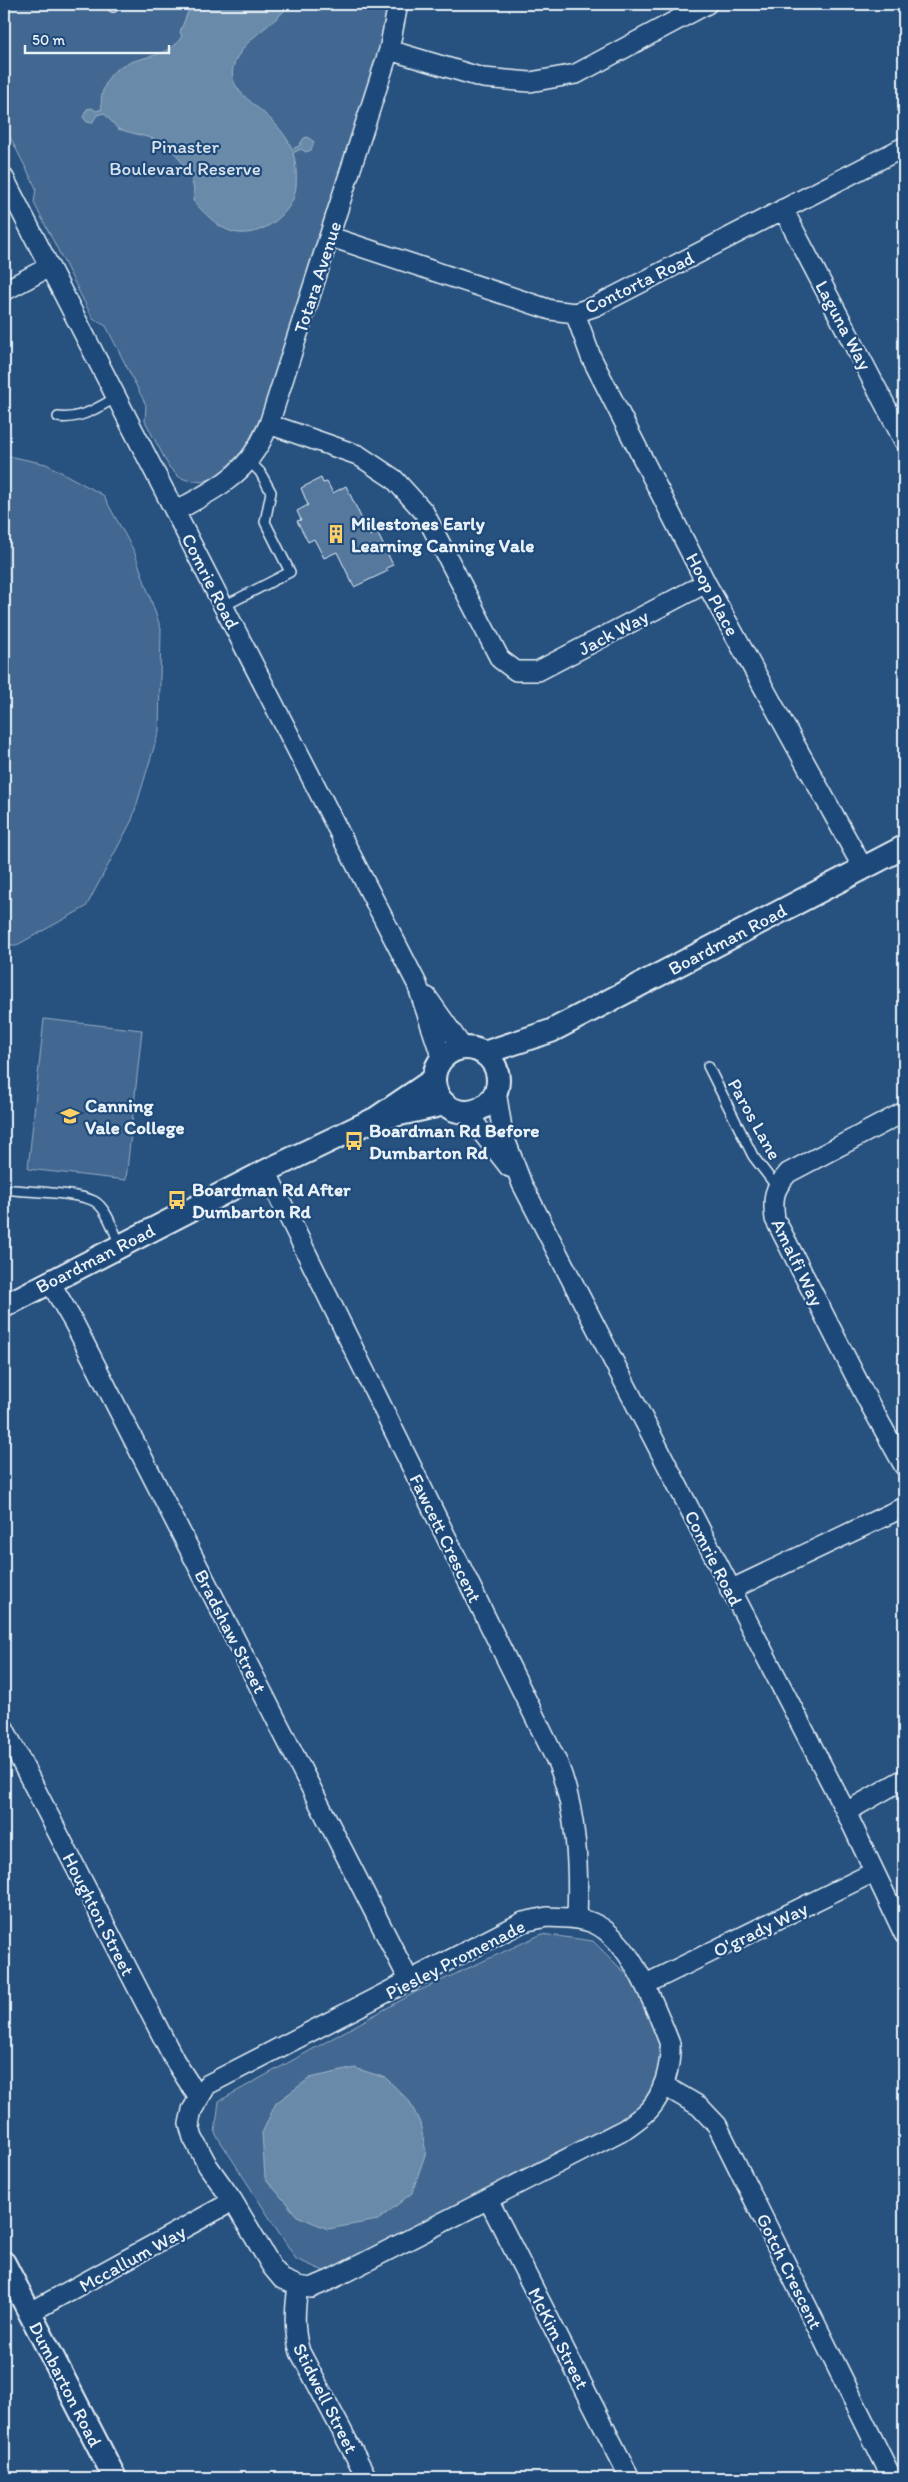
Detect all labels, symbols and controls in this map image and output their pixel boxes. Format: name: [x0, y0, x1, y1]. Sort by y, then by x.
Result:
scale bar: [25, 22, 169, 54]
text: 50 m: [32, 31, 65, 49]
park label: Pinaster Boulevard Reserve: [109, 135, 261, 180]
street label: Totara Avenue: [289, 218, 346, 336]
street label: Contorta Road: [581, 246, 698, 319]
street label: Laguna Way: [810, 276, 877, 374]
place label: Milestones Early Learning Canning Vale: [351, 512, 534, 557]
building icon: Milestones Early Learning Canning Vale: [325, 523, 347, 545]
street label: Comrie Road: [177, 530, 245, 633]
street label: Hoop Place: [681, 549, 744, 640]
street label: Jack Way: [574, 604, 652, 660]
street label: Boardman Road: [664, 899, 790, 980]
street label: Paros Lane: [723, 1075, 786, 1164]
place label: Canning Vale College: [85, 1094, 184, 1139]
school or university icon: Canning Vale College: [59, 1105, 81, 1127]
place label: Boardman Rd Before Dumbarton Rd: [369, 1119, 539, 1164]
bus stop icon: Boardman Rd Before Dumbarton Rd: [343, 1130, 365, 1152]
place label: Boardman Rd After Dumbarton Rd: [192, 1178, 351, 1223]
bus stop icon: Boardman Rd After Dumbarton Rd: [166, 1189, 188, 1211]
street label: Amalfi Way: [767, 1215, 829, 1310]
street label: Boardman Road: [32, 1219, 159, 1298]
street label: Fawcett Crescent: [404, 1470, 487, 1606]
street label: Comrie Road: [680, 1507, 748, 1610]
street label: Bradshaw Street: [189, 1565, 272, 1697]
street label: Houghton Street: [58, 1849, 139, 1980]
street label: O'grady Way: [709, 1897, 811, 1962]
street label: Piesley Promenade: [382, 1914, 529, 2005]
street label: Gotch Crescent: [752, 2210, 828, 2333]
street label: Mccallum Way: [75, 2220, 190, 2297]
street label: McKim Street: [523, 2284, 594, 2393]
street label: Dumbarton Road: [24, 2318, 107, 2451]
street label: Stidwell Street: [288, 2339, 363, 2457]

